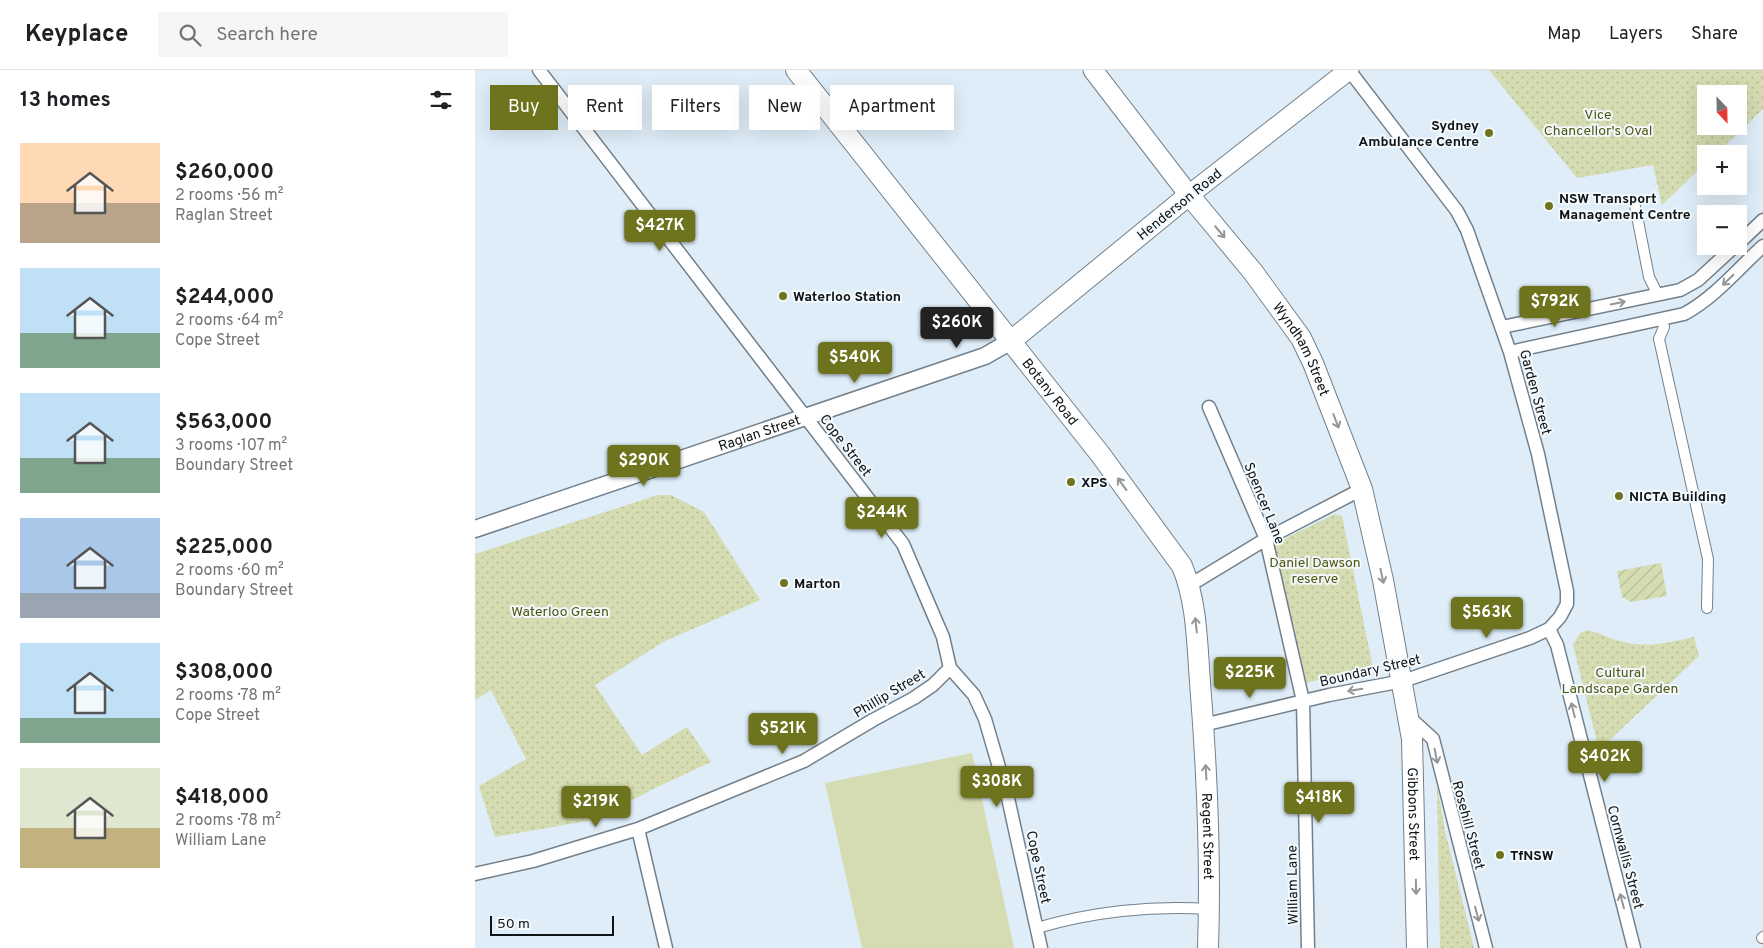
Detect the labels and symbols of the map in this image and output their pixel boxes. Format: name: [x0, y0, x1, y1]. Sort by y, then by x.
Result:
north arrow: [1697, 85, 1747, 135]
park label: Vice Chancellor's Oval: [1544, 107, 1652, 140]
place label: Sydney Ambulance Centre: [1358, 118, 1479, 151]
marker: Sydney Ambulance Centre: [1483, 127, 1495, 139]
street label: Henderson Road: [1134, 166, 1226, 245]
place label: NSW Transport Management Centre: [1559, 191, 1691, 224]
marker: NSW Transport Management Centre: [1543, 200, 1555, 212]
pin: $427K: [625, 210, 695, 252]
one-way arrow: [1214, 226, 1226, 239]
one-way arrow: [1721, 274, 1734, 286]
pin: $792K: [1520, 286, 1590, 328]
place label: Waterloo Station: [793, 289, 901, 306]
marker: Waterloo Station: [777, 290, 789, 302]
one-way arrow: [1610, 298, 1626, 308]
street label: Wyndham Street: [1268, 300, 1332, 399]
pin: $260K: [922, 306, 992, 349]
pin: $540K: [820, 342, 890, 384]
street label: Garden Street: [1515, 348, 1554, 437]
street label: Botany Road: [1018, 355, 1081, 429]
street label: Cope Street: [815, 411, 874, 480]
street label: Raglan Street: [716, 412, 803, 456]
one-way arrow: [1332, 413, 1341, 428]
pin: $290K: [609, 444, 679, 487]
street label: Spencer Lane: [1239, 460, 1288, 547]
place label: XPS: [1081, 475, 1108, 492]
marker: XPS: [1065, 476, 1077, 488]
one-way arrow: [1117, 477, 1127, 491]
place label: NICTA Building: [1629, 489, 1726, 506]
marker: NICTA Building: [1613, 490, 1625, 502]
pin: $244K: [847, 496, 917, 539]
park label: Daniel Dawson reserve: [1269, 555, 1361, 588]
one-way arrow: [1378, 568, 1387, 584]
place label: Marton: [794, 576, 841, 593]
marker: Marton: [778, 577, 790, 589]
pin: $563K: [1452, 596, 1522, 639]
park label: Waterloo Green: [511, 604, 609, 621]
one-way arrow: [1191, 617, 1200, 633]
street label: Boundary Street: [1318, 652, 1423, 691]
pin: $225K: [1215, 656, 1285, 699]
park label: Cultural Landscape Garden: [1562, 665, 1678, 698]
street label: Phillip Street: [851, 666, 929, 722]
one-way arrow: [1348, 686, 1364, 696]
one-way arrow: [1568, 702, 1577, 718]
pin: $521K: [748, 712, 818, 755]
pin: $402K: [1570, 740, 1640, 783]
one-way arrow: [1432, 748, 1442, 764]
one-way arrow: [1201, 765, 1210, 781]
pin: $308K: [962, 766, 1032, 808]
street label: Gibbons Street: [1403, 767, 1422, 861]
street label: Rosehill Street: [1448, 779, 1488, 872]
pin: $418K: [1284, 782, 1354, 824]
pin: $219K: [561, 786, 631, 828]
street label: Regent Street: [1197, 792, 1216, 880]
street label: Cornwallis Street: [1603, 804, 1647, 911]
street label: Cope Street: [1021, 829, 1054, 905]
street label: William Lane: [1284, 845, 1303, 925]
place label: TfNSW: [1510, 848, 1554, 865]
marker: TfNSW: [1494, 849, 1506, 861]
one-way arrow: [1411, 878, 1421, 895]
one-way arrow: [1617, 893, 1626, 909]
one-way arrow: [1473, 905, 1482, 921]
scale bar: [490, 913, 614, 936]

